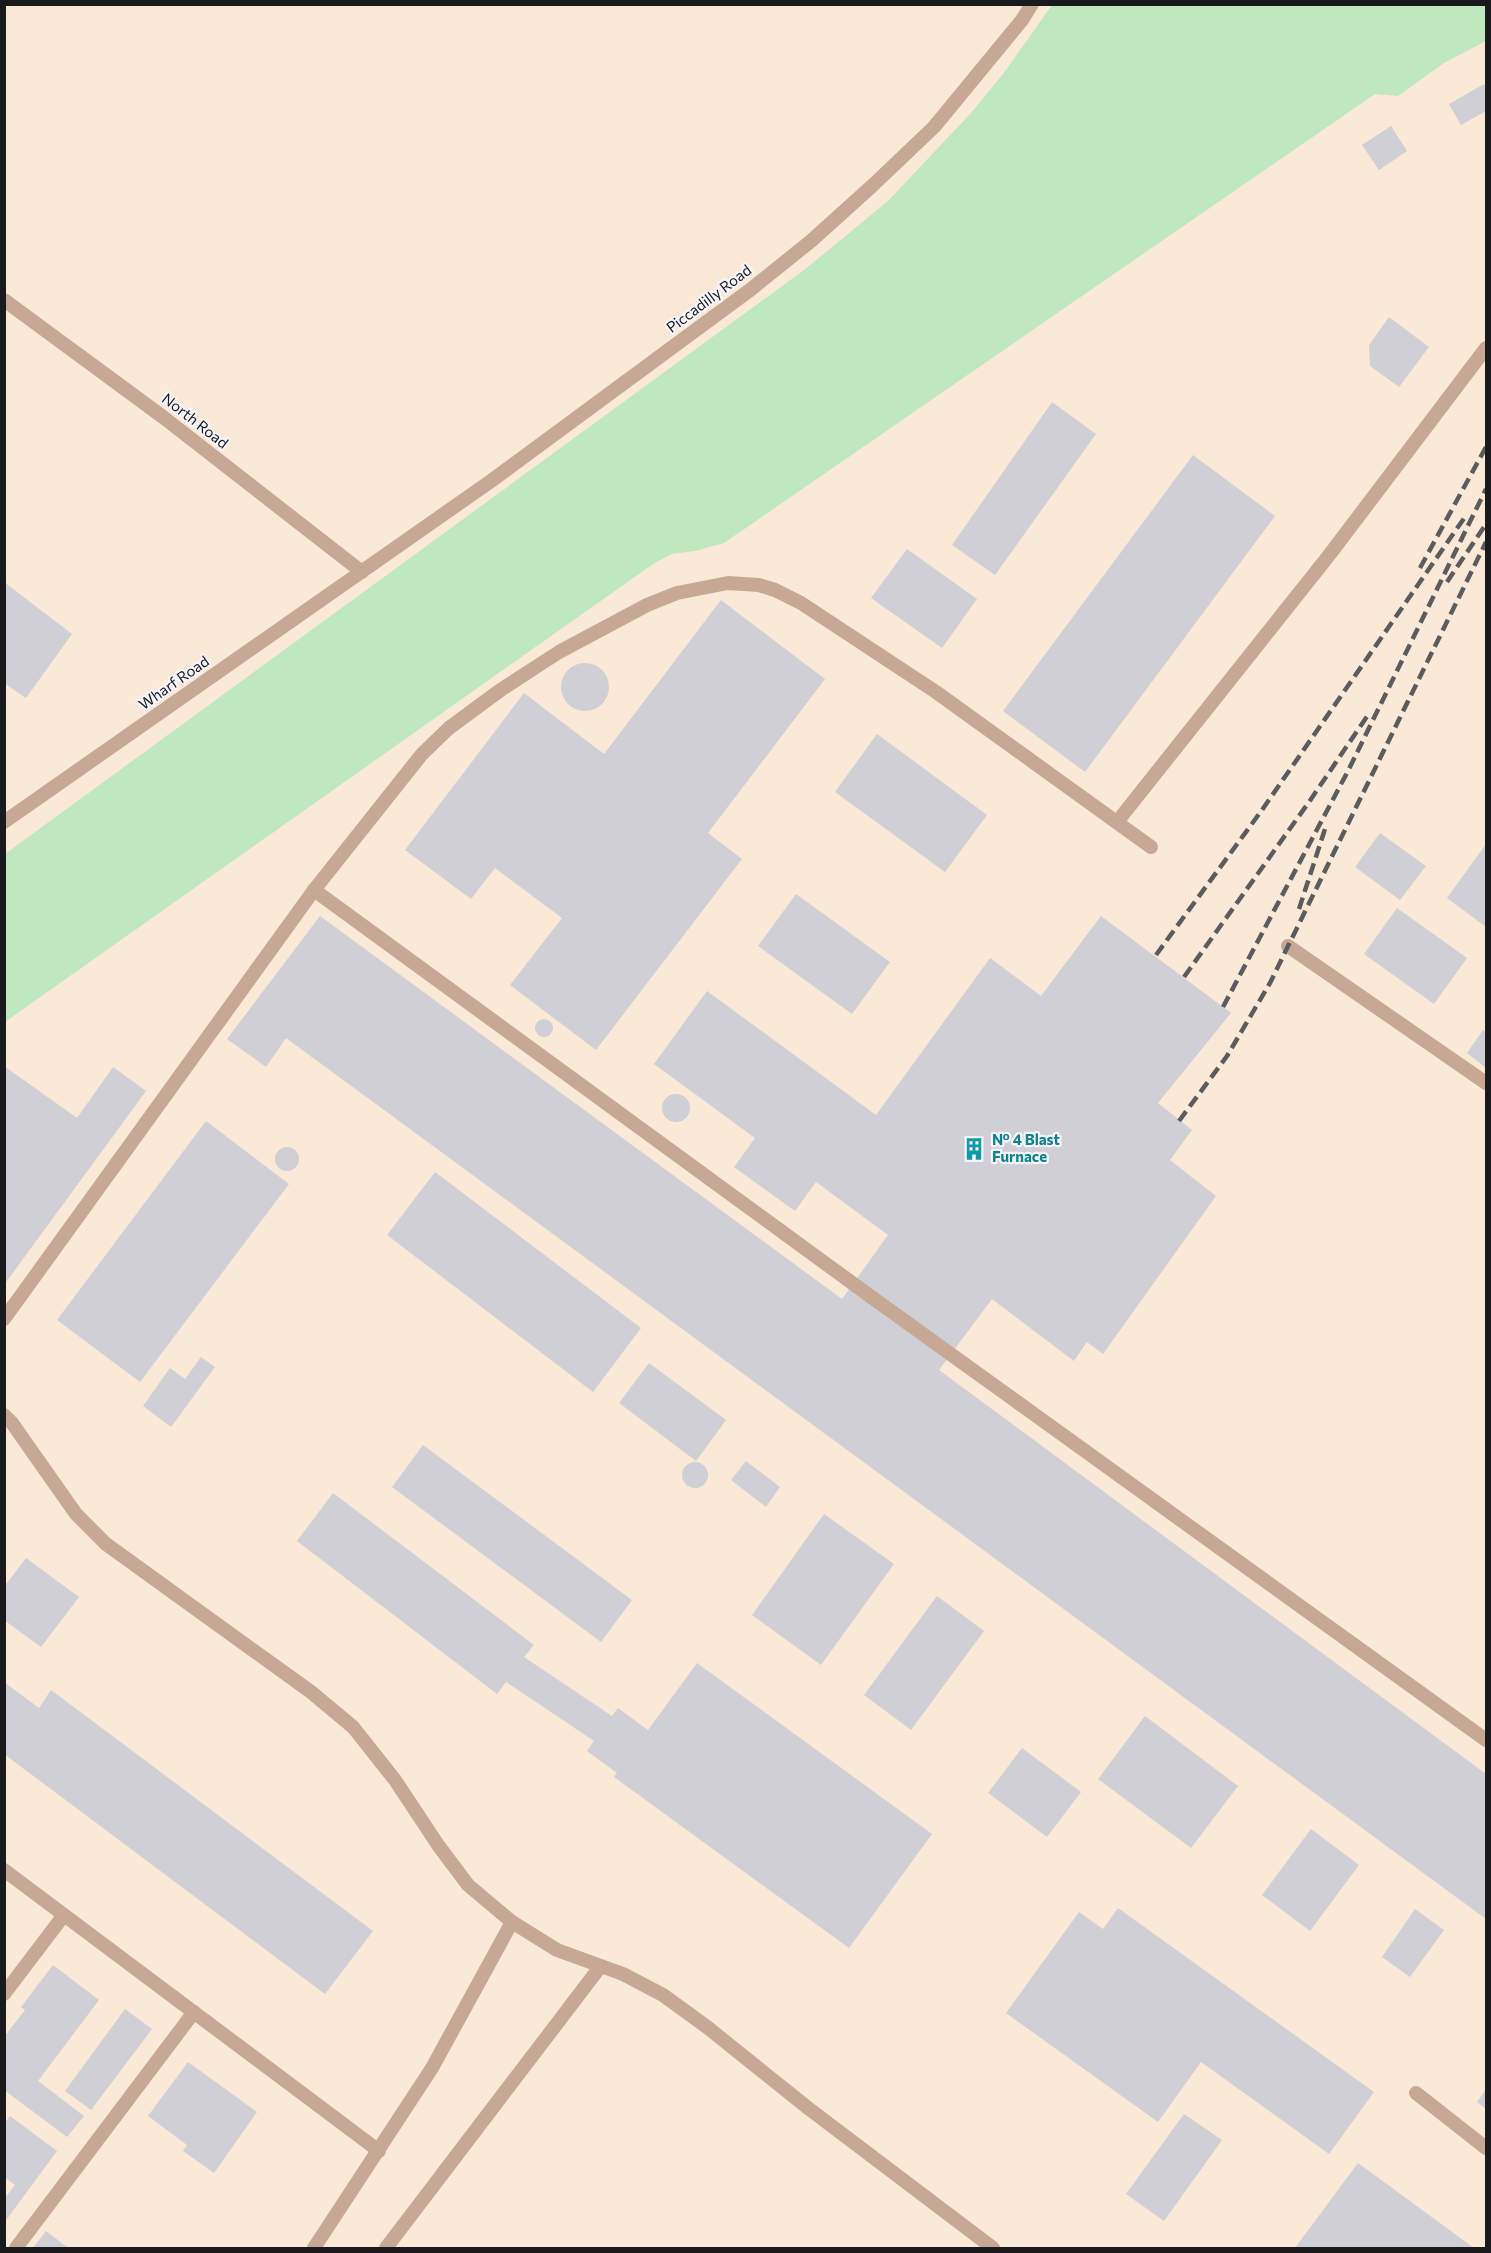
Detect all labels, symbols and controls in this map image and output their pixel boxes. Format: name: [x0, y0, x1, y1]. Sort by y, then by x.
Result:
street label: Piccadilly Road: [662, 260, 754, 336]
street label: North Road: [159, 389, 232, 452]
street label: Wharf Road: [135, 651, 212, 713]
place label: Nº 4 Blast Furnace: [992, 1130, 1060, 1165]
building icon: Nº 4 Blast Furnace: [961, 1136, 987, 1162]

